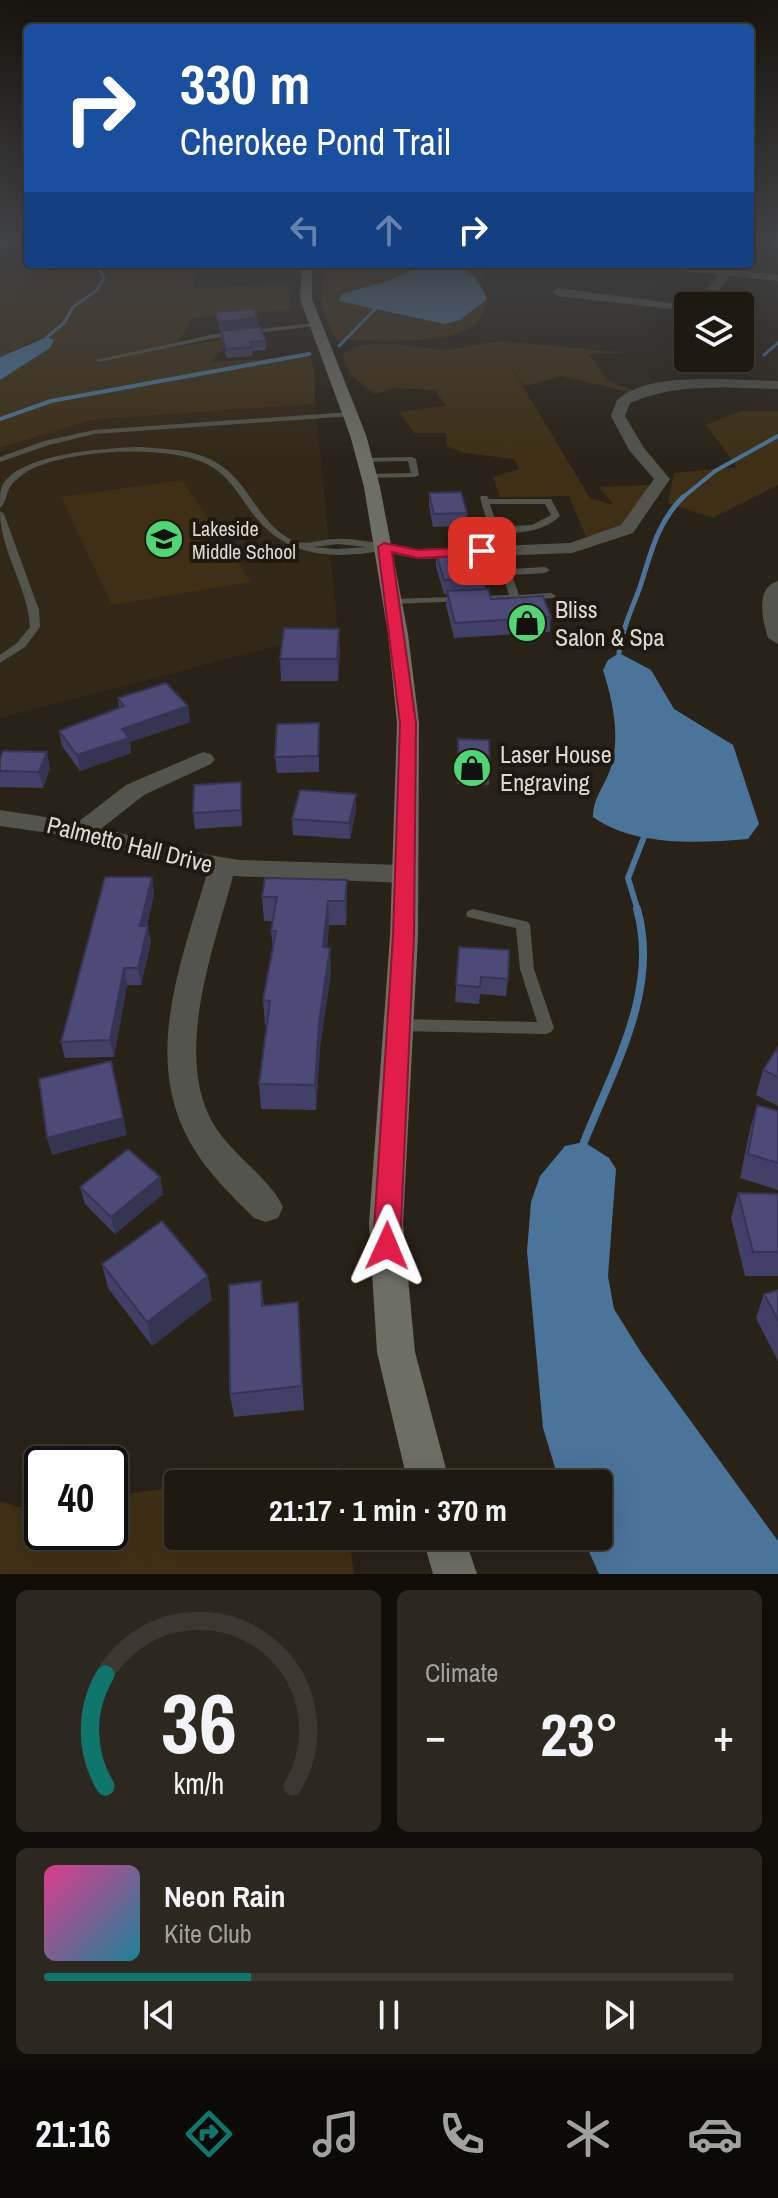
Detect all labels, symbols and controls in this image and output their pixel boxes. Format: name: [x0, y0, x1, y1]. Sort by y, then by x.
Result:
text: 330 m: [180, 46, 310, 121]
icon: right: [48, 56, 152, 160]
text: Cherokee Pond Trail: [180, 118, 451, 166]
icon: left: [283, 208, 327, 252]
icon: ahead: [367, 208, 411, 252]
icon: right: [451, 208, 495, 252]
map controls: [674, 292, 754, 372]
button: layers: [674, 292, 754, 372]
place label: Lakeside Middle School: [192, 515, 296, 565]
pin: [448, 517, 516, 585]
school or university icon: Lakeside Middle School: [143, 518, 185, 560]
icon: arrive: [460, 529, 504, 573]
place label: Bliss Salon & Spa: [555, 593, 664, 653]
shop icon: Bliss Salon & Spa: [506, 602, 548, 644]
place label: Laser House Engraving: [500, 738, 612, 798]
shop icon: Laser House Engraving: [451, 747, 493, 789]
street label: Palmetto Hall Drive: [44, 808, 216, 880]
position arrow: [345, 1204, 429, 1288]
speed limit sign: 40: [24, 1446, 128, 1550]
text: 21:17 · 1 min · 370 m: [269, 1490, 507, 1530]
text: Climate: [425, 1655, 498, 1690]
text: 36: [161, 1667, 236, 1779]
text: 23°: [540, 1694, 619, 1775]
text: −: [425, 1705, 446, 1765]
text: +: [713, 1705, 734, 1765]
text: km/h: [173, 1764, 224, 1803]
text: Neon Rain: [164, 1876, 286, 1916]
text: Kite Club: [164, 1916, 252, 1951]
icon: previous: [137, 1993, 181, 2037]
icon: pause: [367, 1993, 411, 2037]
icon: next: [597, 1993, 641, 2037]
icon: directions: [181, 2106, 237, 2162]
icon: music: [308, 2106, 364, 2162]
icon: phone: [434, 2106, 490, 2162]
icon: climate: [560, 2106, 616, 2162]
icon: car: [687, 2106, 743, 2162]
text: 21:16: [35, 2110, 111, 2158]

